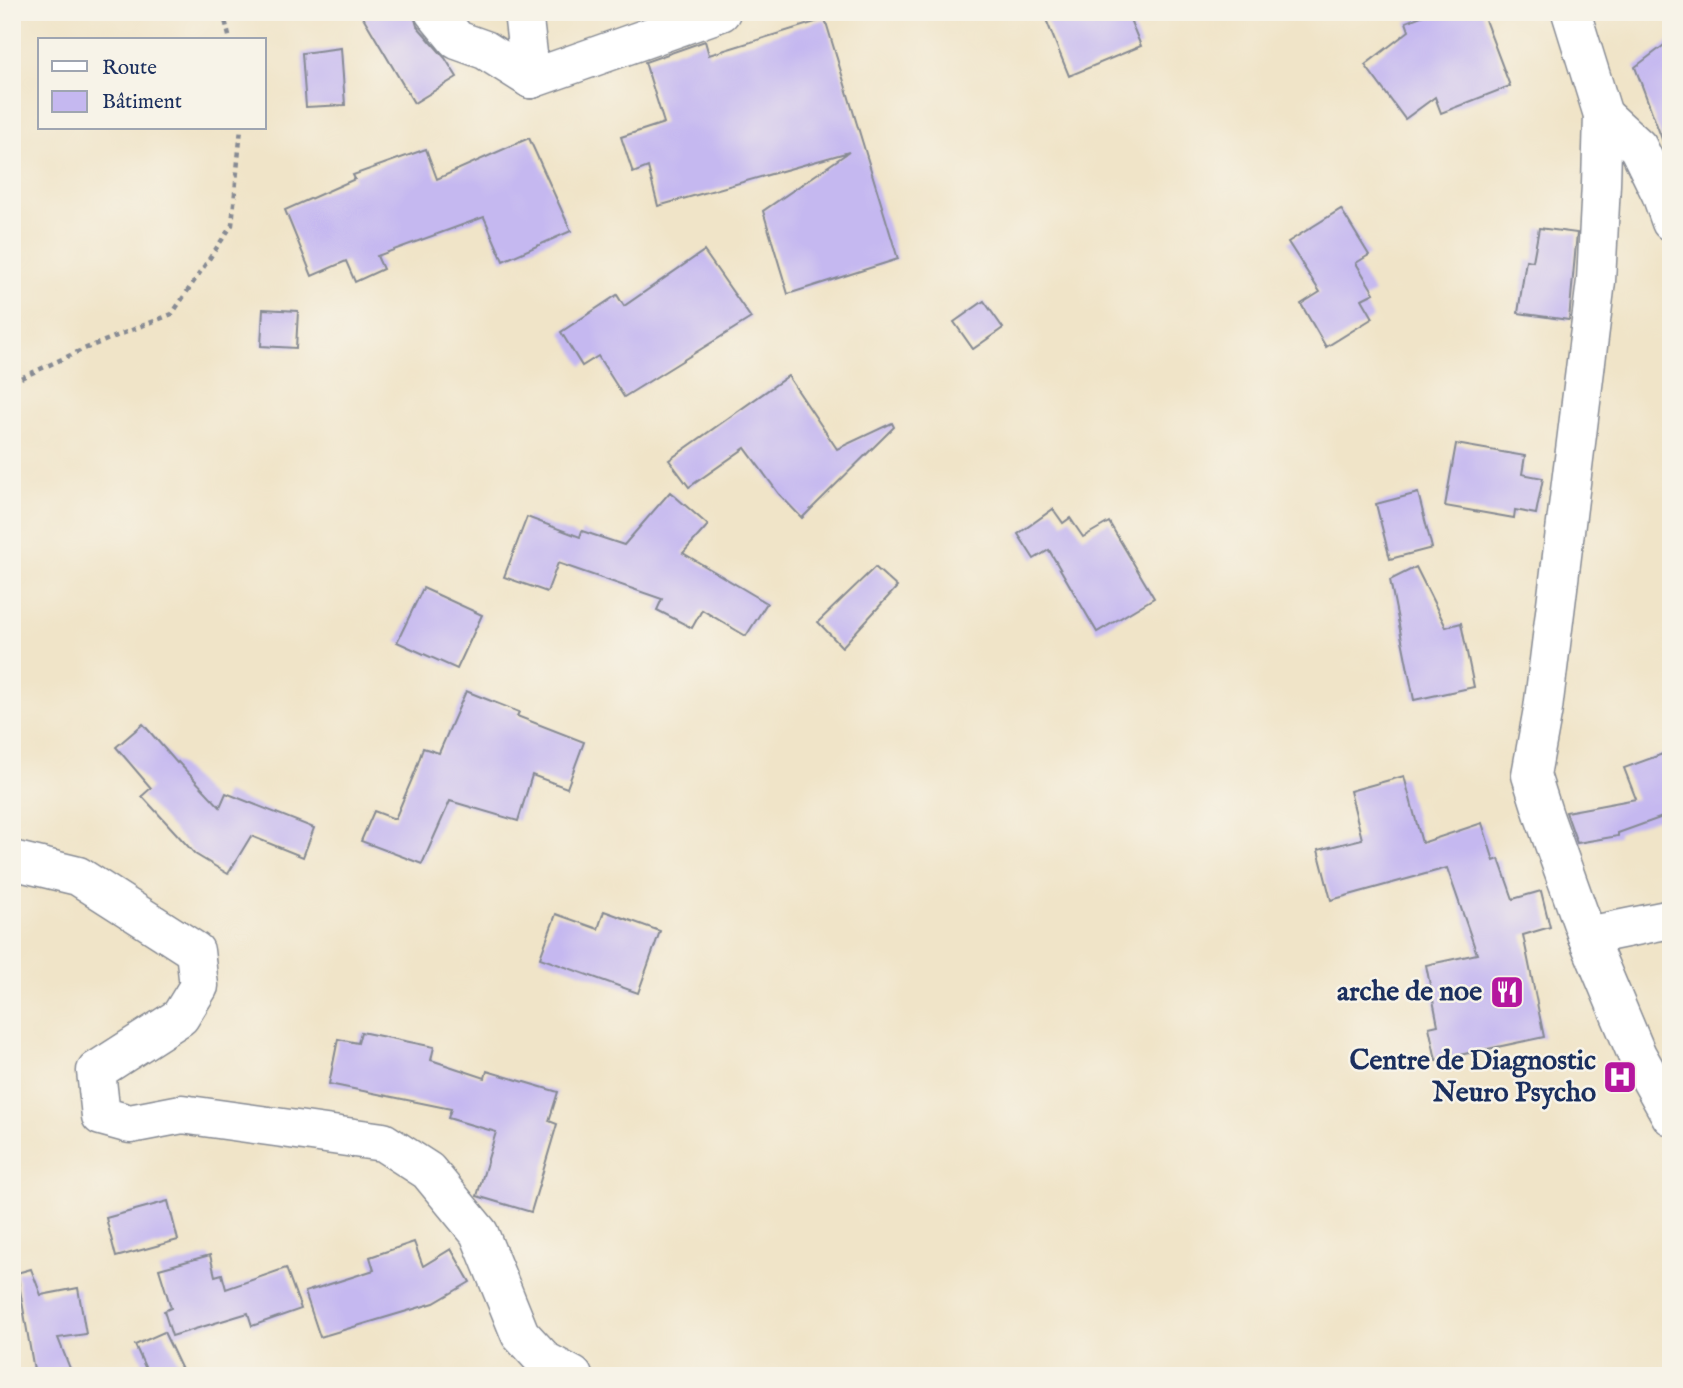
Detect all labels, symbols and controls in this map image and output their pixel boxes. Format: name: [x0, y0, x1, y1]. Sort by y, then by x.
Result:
legend: [38, 38, 266, 130]
text: Route: [102, 55, 157, 82]
text: Bâtiment: [102, 89, 182, 116]
restaurant icon: arche de noe: [1488, 973, 1526, 1011]
place label: arche de noe: [1337, 975, 1482, 1010]
place label: Centre de Diagnostic Neuro Psycho: [1349, 1044, 1596, 1111]
hospital icon: Centre de Diagnostic Neuro Psycho: [1601, 1058, 1639, 1096]

